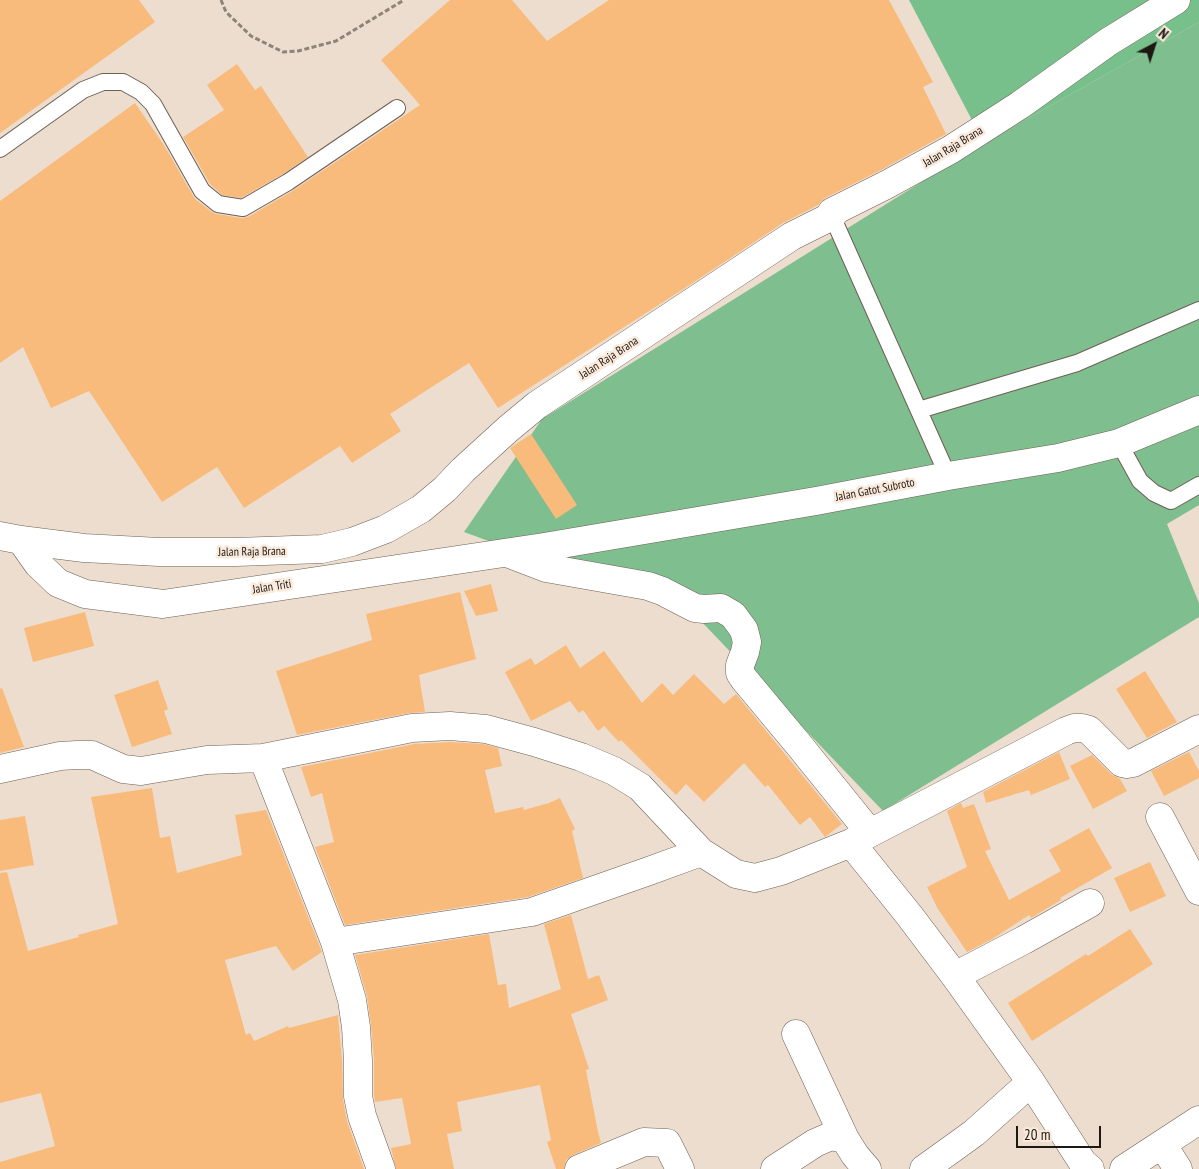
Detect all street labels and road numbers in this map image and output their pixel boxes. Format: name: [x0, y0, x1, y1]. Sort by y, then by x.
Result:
street label: Jalan Raja Brana: [920, 123, 986, 171]
street label: Jalan Raja Brana: [577, 334, 641, 382]
street label: Jalan Gatot Subroto: [834, 475, 916, 505]
street label: Jalan Raja Brana: [218, 544, 286, 560]
street label: Jalan Triti: [251, 577, 293, 597]

